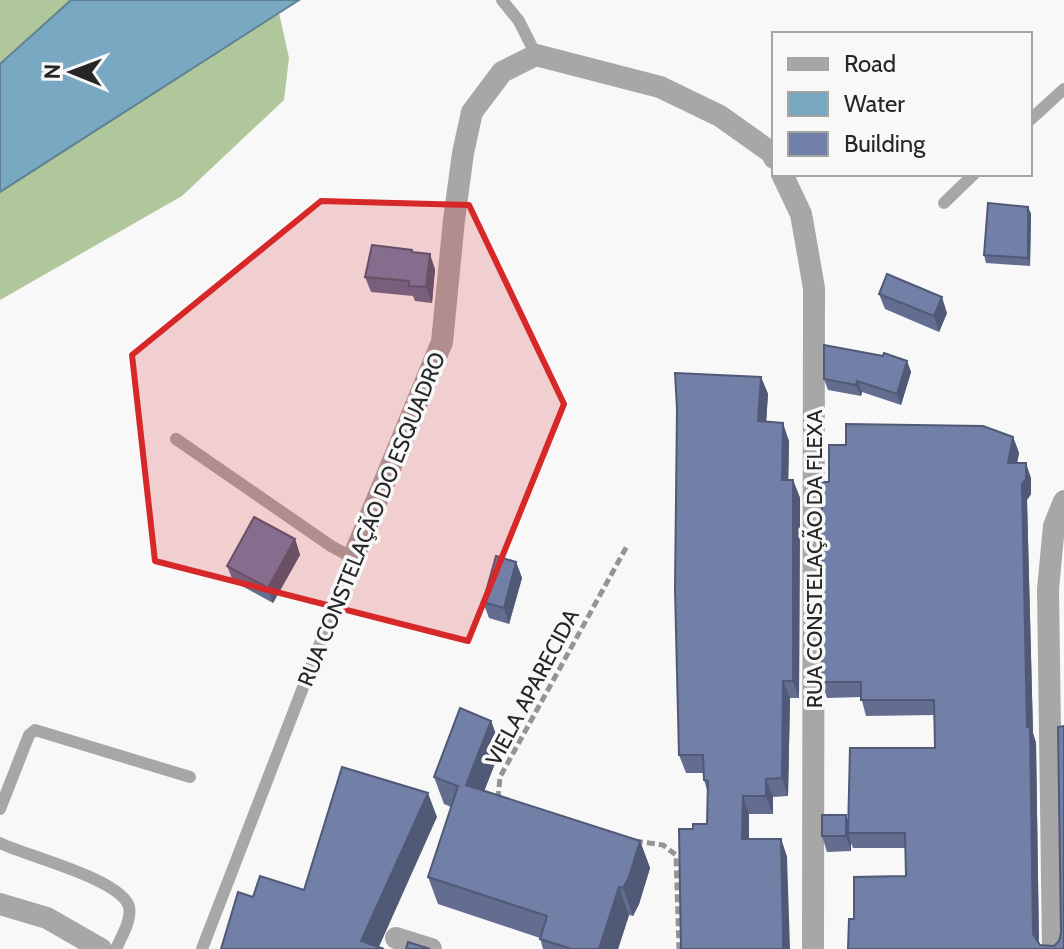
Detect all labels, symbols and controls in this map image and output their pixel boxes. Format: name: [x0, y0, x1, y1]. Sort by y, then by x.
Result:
north arrow: [32, 32, 112, 112]
legend: [772, 32, 1032, 176]
text: Road: [844, 49, 896, 78]
text: N: [39, 64, 66, 80]
text: Water: [844, 89, 905, 118]
text: Building: [844, 129, 926, 158]
street label: RUA CONSTELAÇÃO DO ESQUADRO: [292, 348, 451, 690]
street label: RUA CONSTELAÇÃO DA FLEXA: [801, 409, 828, 708]
street label: VIELA APARECIDA: [480, 604, 585, 770]

